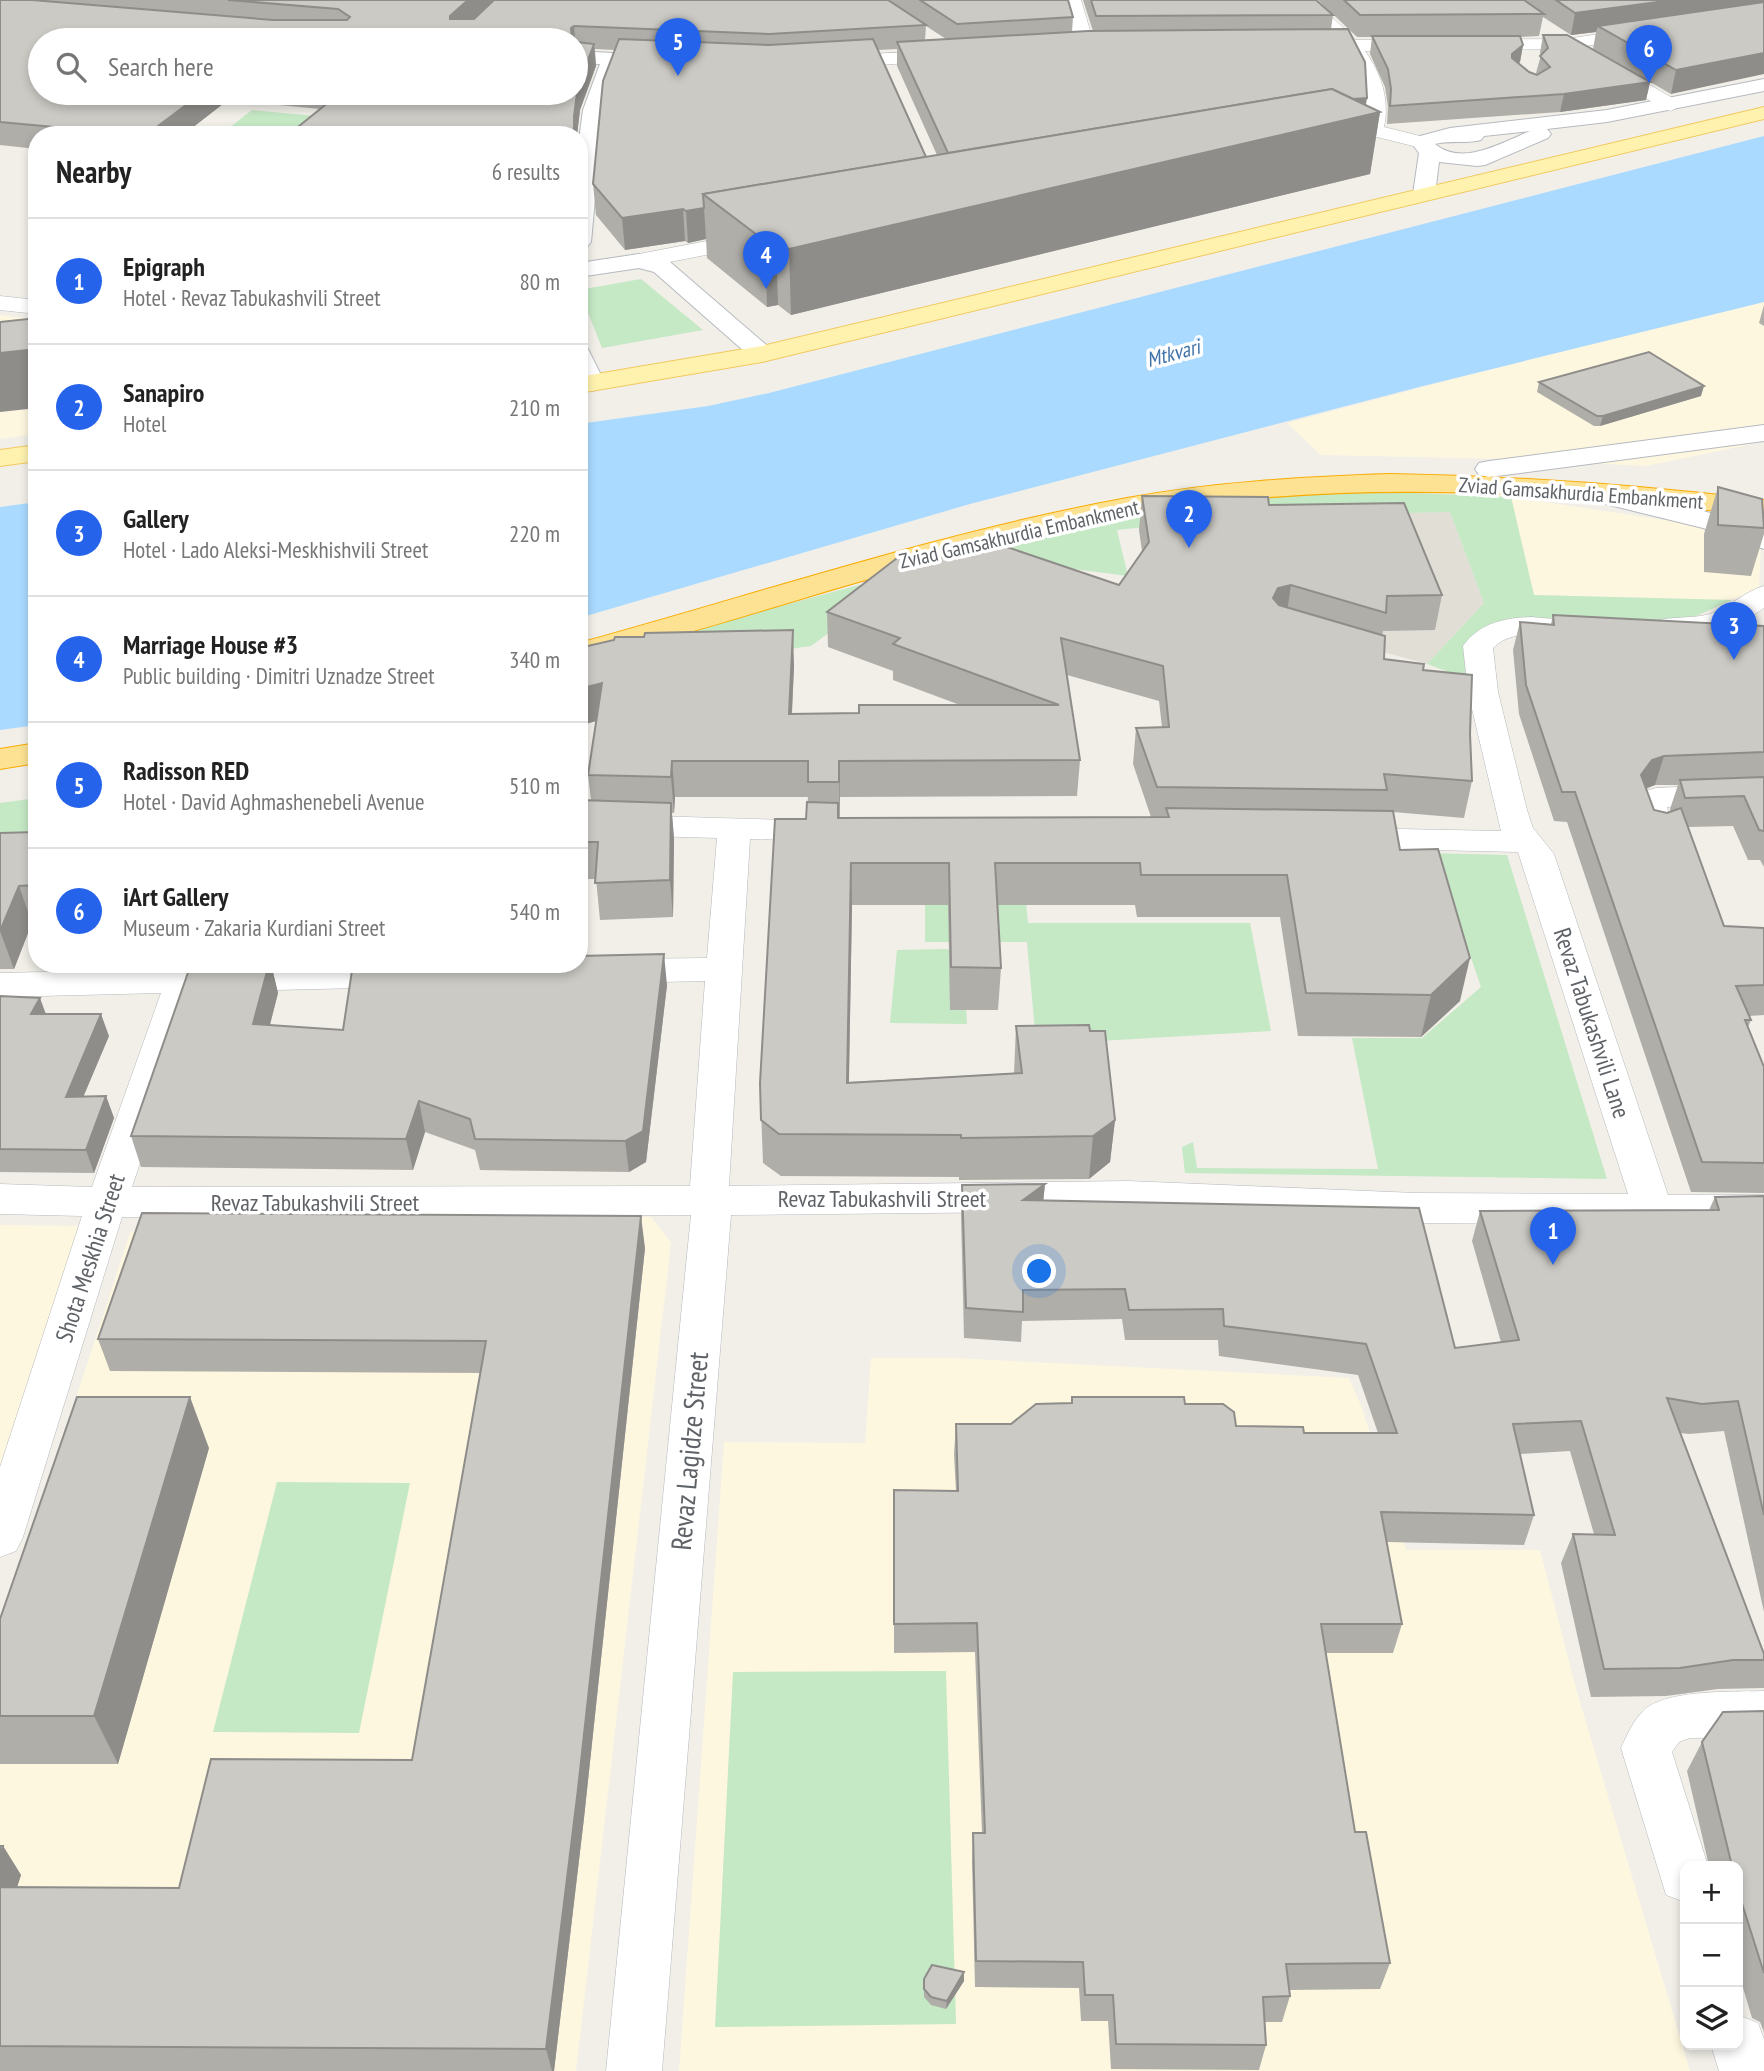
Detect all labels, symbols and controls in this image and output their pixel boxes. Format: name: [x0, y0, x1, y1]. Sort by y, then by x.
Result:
pin: 5: [655, 18, 701, 76]
pin: 6: [1626, 25, 1672, 83]
search box: [28, 28, 588, 105]
icon: search: [52, 48, 90, 86]
text: Search here: [108, 50, 214, 83]
text: Nearby: [56, 152, 131, 191]
text: 6 results: [492, 157, 560, 186]
pin: 4: [743, 231, 789, 289]
text: Epigraph: [123, 250, 205, 283]
text: 1: [74, 267, 85, 296]
text: 80 m: [519, 267, 560, 296]
text: Hotel · Revaz Tabukashvili Street: [123, 283, 381, 312]
water label: Mtkvari: [1143, 332, 1205, 373]
text: Sanapiro: [123, 376, 204, 409]
text: 2: [74, 393, 85, 422]
text: 210 m: [509, 393, 560, 422]
text: Hotel: [123, 409, 166, 438]
street label: Zviad Gamsakhurdia Embankment: [1458, 471, 1704, 515]
pin: 2: [1166, 490, 1212, 548]
street label: Zviad Gamsakhurdia Embankment: [897, 493, 1142, 575]
text: Gallery: [123, 502, 189, 535]
text: 3: [74, 519, 85, 548]
text: 220 m: [509, 519, 560, 548]
text: Hotel · Lado Aleksi-Meskhishvili Street: [123, 535, 428, 564]
pin: 3: [1711, 602, 1757, 660]
text: Marriage House #3: [123, 628, 298, 661]
text: 4: [74, 645, 85, 674]
text: 340 m: [509, 645, 560, 674]
text: Public building · Dimitri Uznadze Street: [123, 661, 435, 690]
text: Radisson RED: [123, 754, 249, 787]
text: 5: [74, 771, 85, 800]
text: 510 m: [509, 771, 560, 800]
text: Hotel · David Aghmashenebeli Avenue: [123, 787, 424, 816]
text: iArt Gallery: [123, 880, 228, 913]
text: 6: [74, 897, 85, 926]
text: 540 m: [509, 897, 560, 926]
text: Museum · Zakaria Kurdiani Street: [123, 913, 385, 942]
street label: Revaz Tabukashvili Lane: [1547, 924, 1637, 1122]
street label: Shota Meskhia Street: [48, 1169, 132, 1346]
street label: Revaz Tabukashvili Street: [778, 1183, 987, 1214]
street label: Revaz Tabukashvili Street: [211, 1187, 420, 1218]
pin: 1: [1530, 1207, 1576, 1265]
your location: [1022, 1254, 1056, 1288]
street label: Revaz Lagidze Street: [662, 1350, 716, 1552]
map controls: [1680, 1861, 1743, 2050]
button: +: [1680, 1861, 1743, 1924]
button: −: [1680, 1924, 1743, 1987]
button: layers: [1680, 1987, 1743, 2050]

